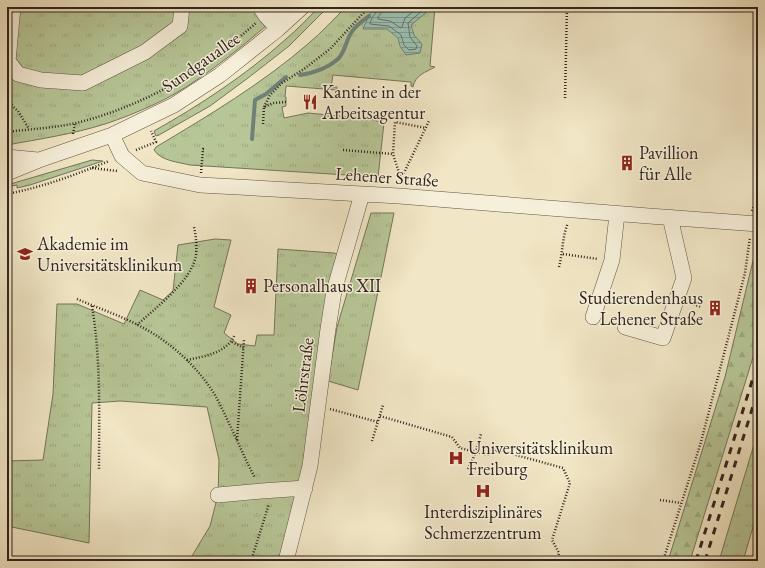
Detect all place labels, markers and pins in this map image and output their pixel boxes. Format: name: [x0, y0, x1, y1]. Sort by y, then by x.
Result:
place label: Kantine in der Arbeitsagentur: [321, 80, 425, 124]
restaurant icon: Kantine in der Arbeitsagentur: [301, 93, 319, 111]
place label: Pavillion für Alle: [639, 141, 699, 185]
building icon: Pavillion für Alle: [618, 154, 636, 172]
place label: Akademie im Universitätsklinikum: [36, 232, 182, 276]
school or university icon: Akademie im Universitätsklinikum: [16, 245, 34, 263]
place label: Personalhaus XII: [263, 274, 381, 297]
building icon: Personalhaus XII: [242, 277, 260, 295]
place label: Studierendenhaus Lehener Straße: [579, 286, 703, 330]
building icon: Studierendenhaus Lehener Straße: [706, 299, 724, 317]
place label: Universitätsklinikum Freiburg: [468, 436, 613, 480]
hospital icon: Universitätsklinikum Freiburg: [447, 449, 465, 467]
hospital icon: Interdisziplinäres Schmerzzentrum: [474, 482, 492, 500]
place label: Interdisziplinäres Schmerzzentrum: [424, 500, 542, 544]

